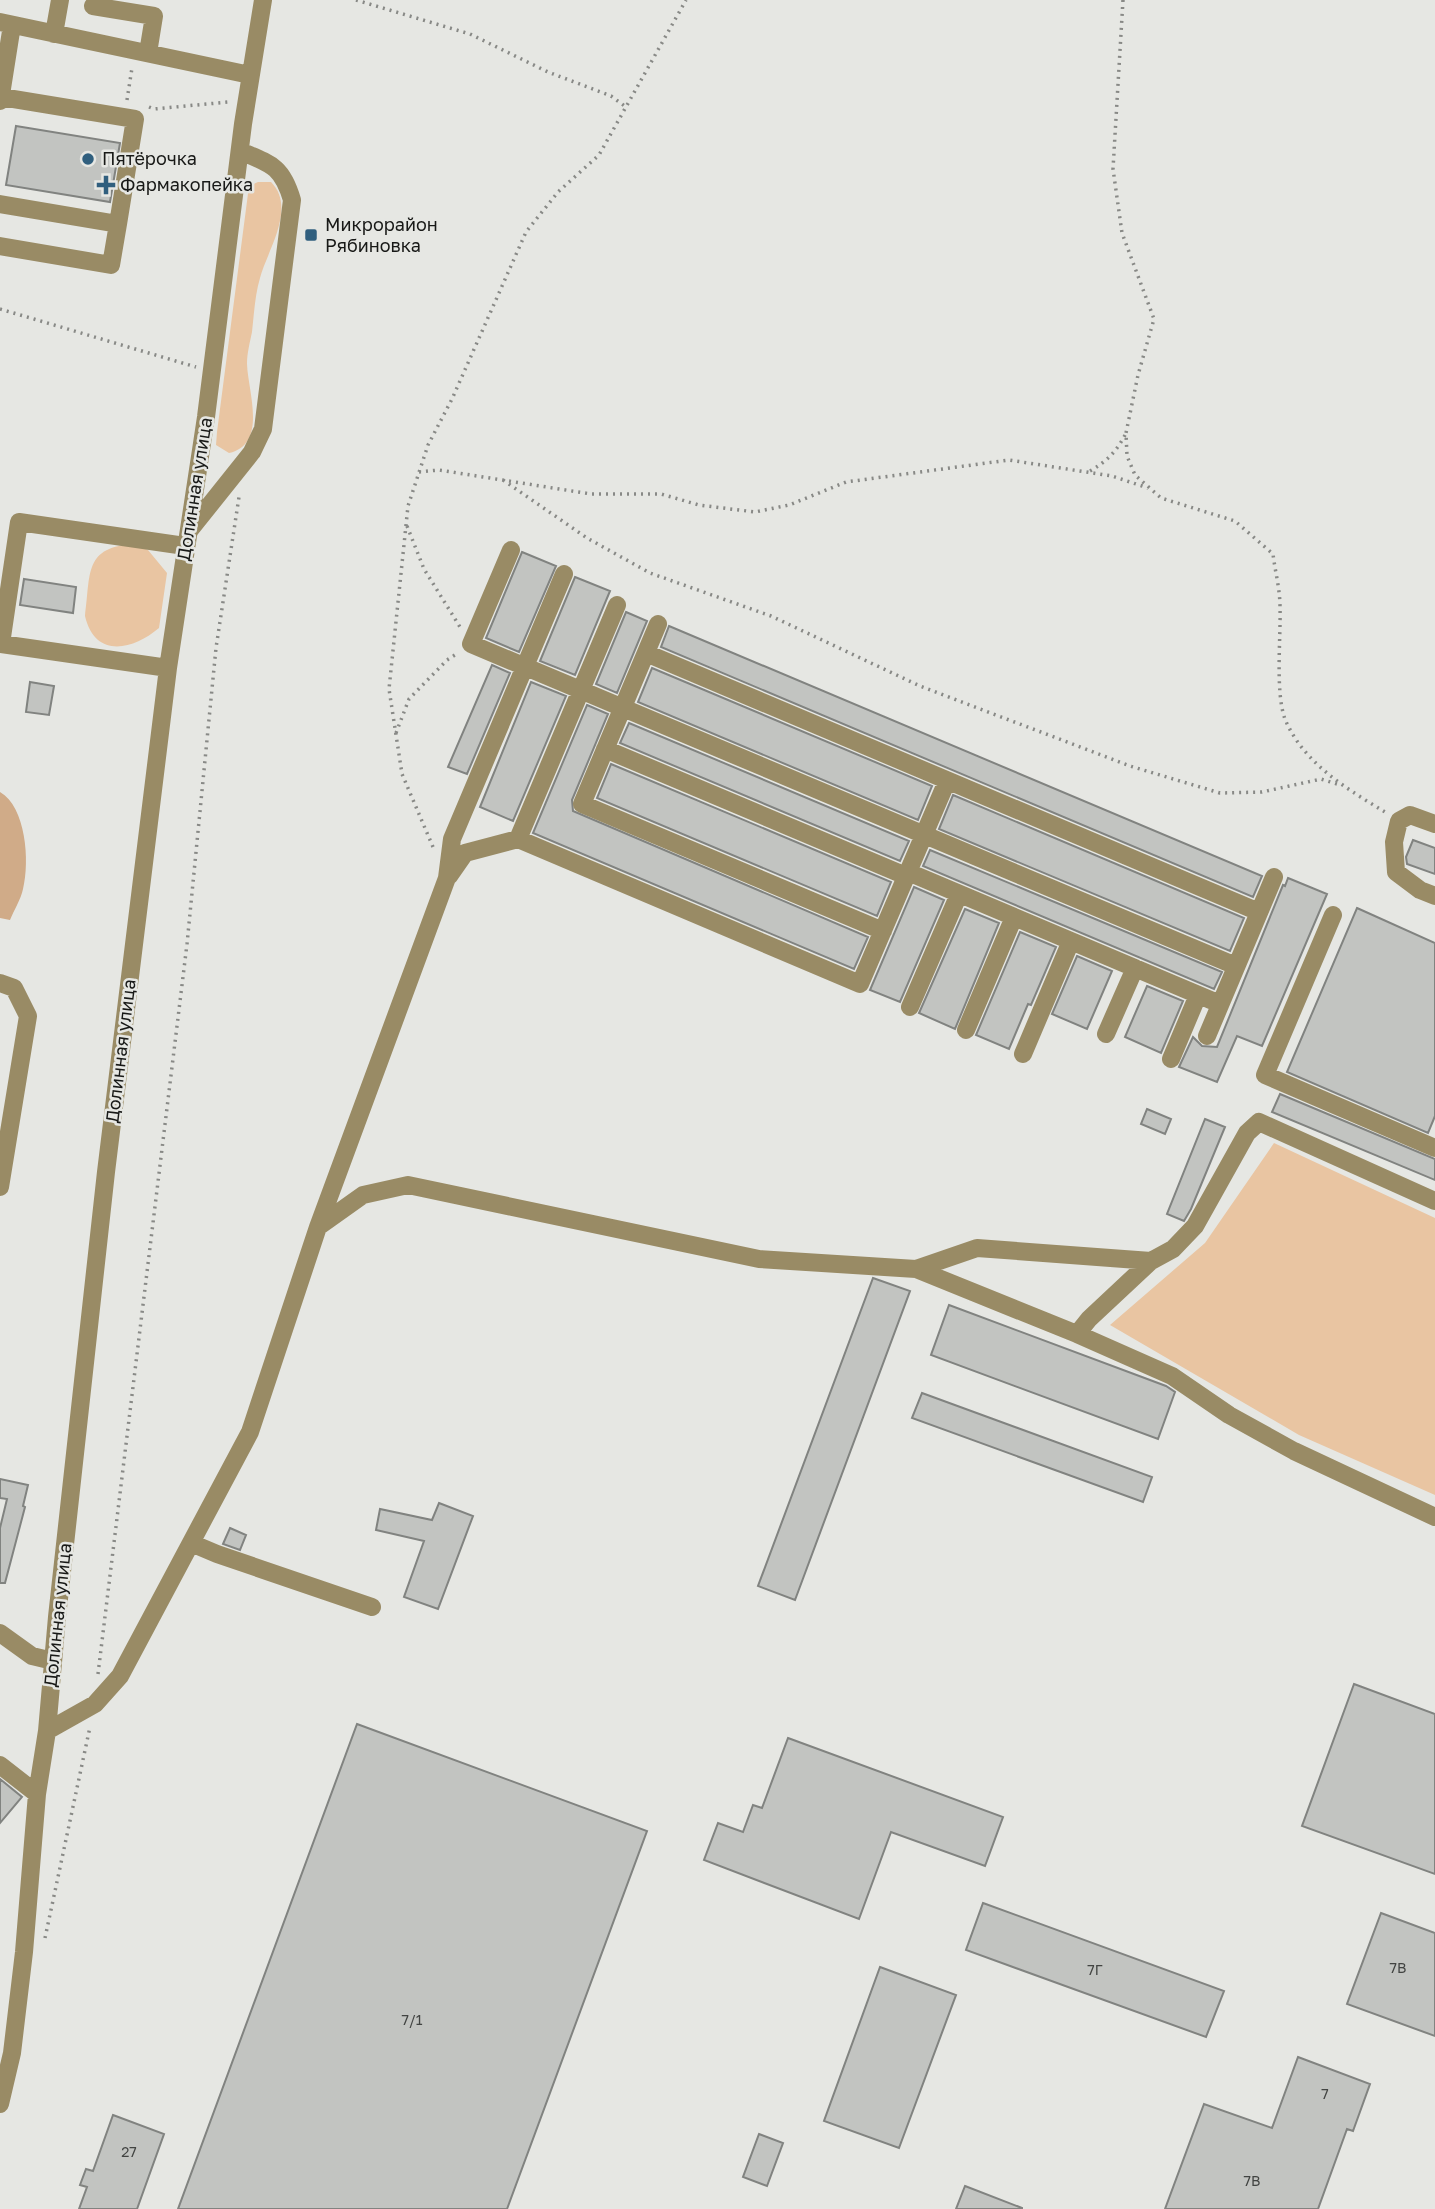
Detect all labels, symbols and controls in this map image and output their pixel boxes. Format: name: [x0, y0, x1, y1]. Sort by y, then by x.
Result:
place label: Пятёрочка: [102, 147, 197, 169]
marker: Пятёрочка: [80, 151, 96, 167]
place label: Фармакопейка: [120, 173, 253, 195]
marker: Фармакопейка: [98, 177, 114, 193]
place label: Микрорайон Рябиновка: [325, 213, 438, 256]
marker: Микрорайон Рябиновка: [303, 227, 319, 243]
street label: Долинная улица: [172, 416, 216, 562]
street label: Долинная улица: [100, 978, 140, 1124]
street label: Долинная улица: [39, 1542, 76, 1688]
house number: 7В: [1390, 1959, 1406, 1976]
house number: 7Г: [1087, 1961, 1103, 1978]
house number: 7/1: [402, 2011, 423, 2028]
house number: 7: [1321, 2085, 1329, 2102]
house number: 27: [121, 2143, 137, 2160]
house number: 7В: [1244, 2172, 1260, 2189]

